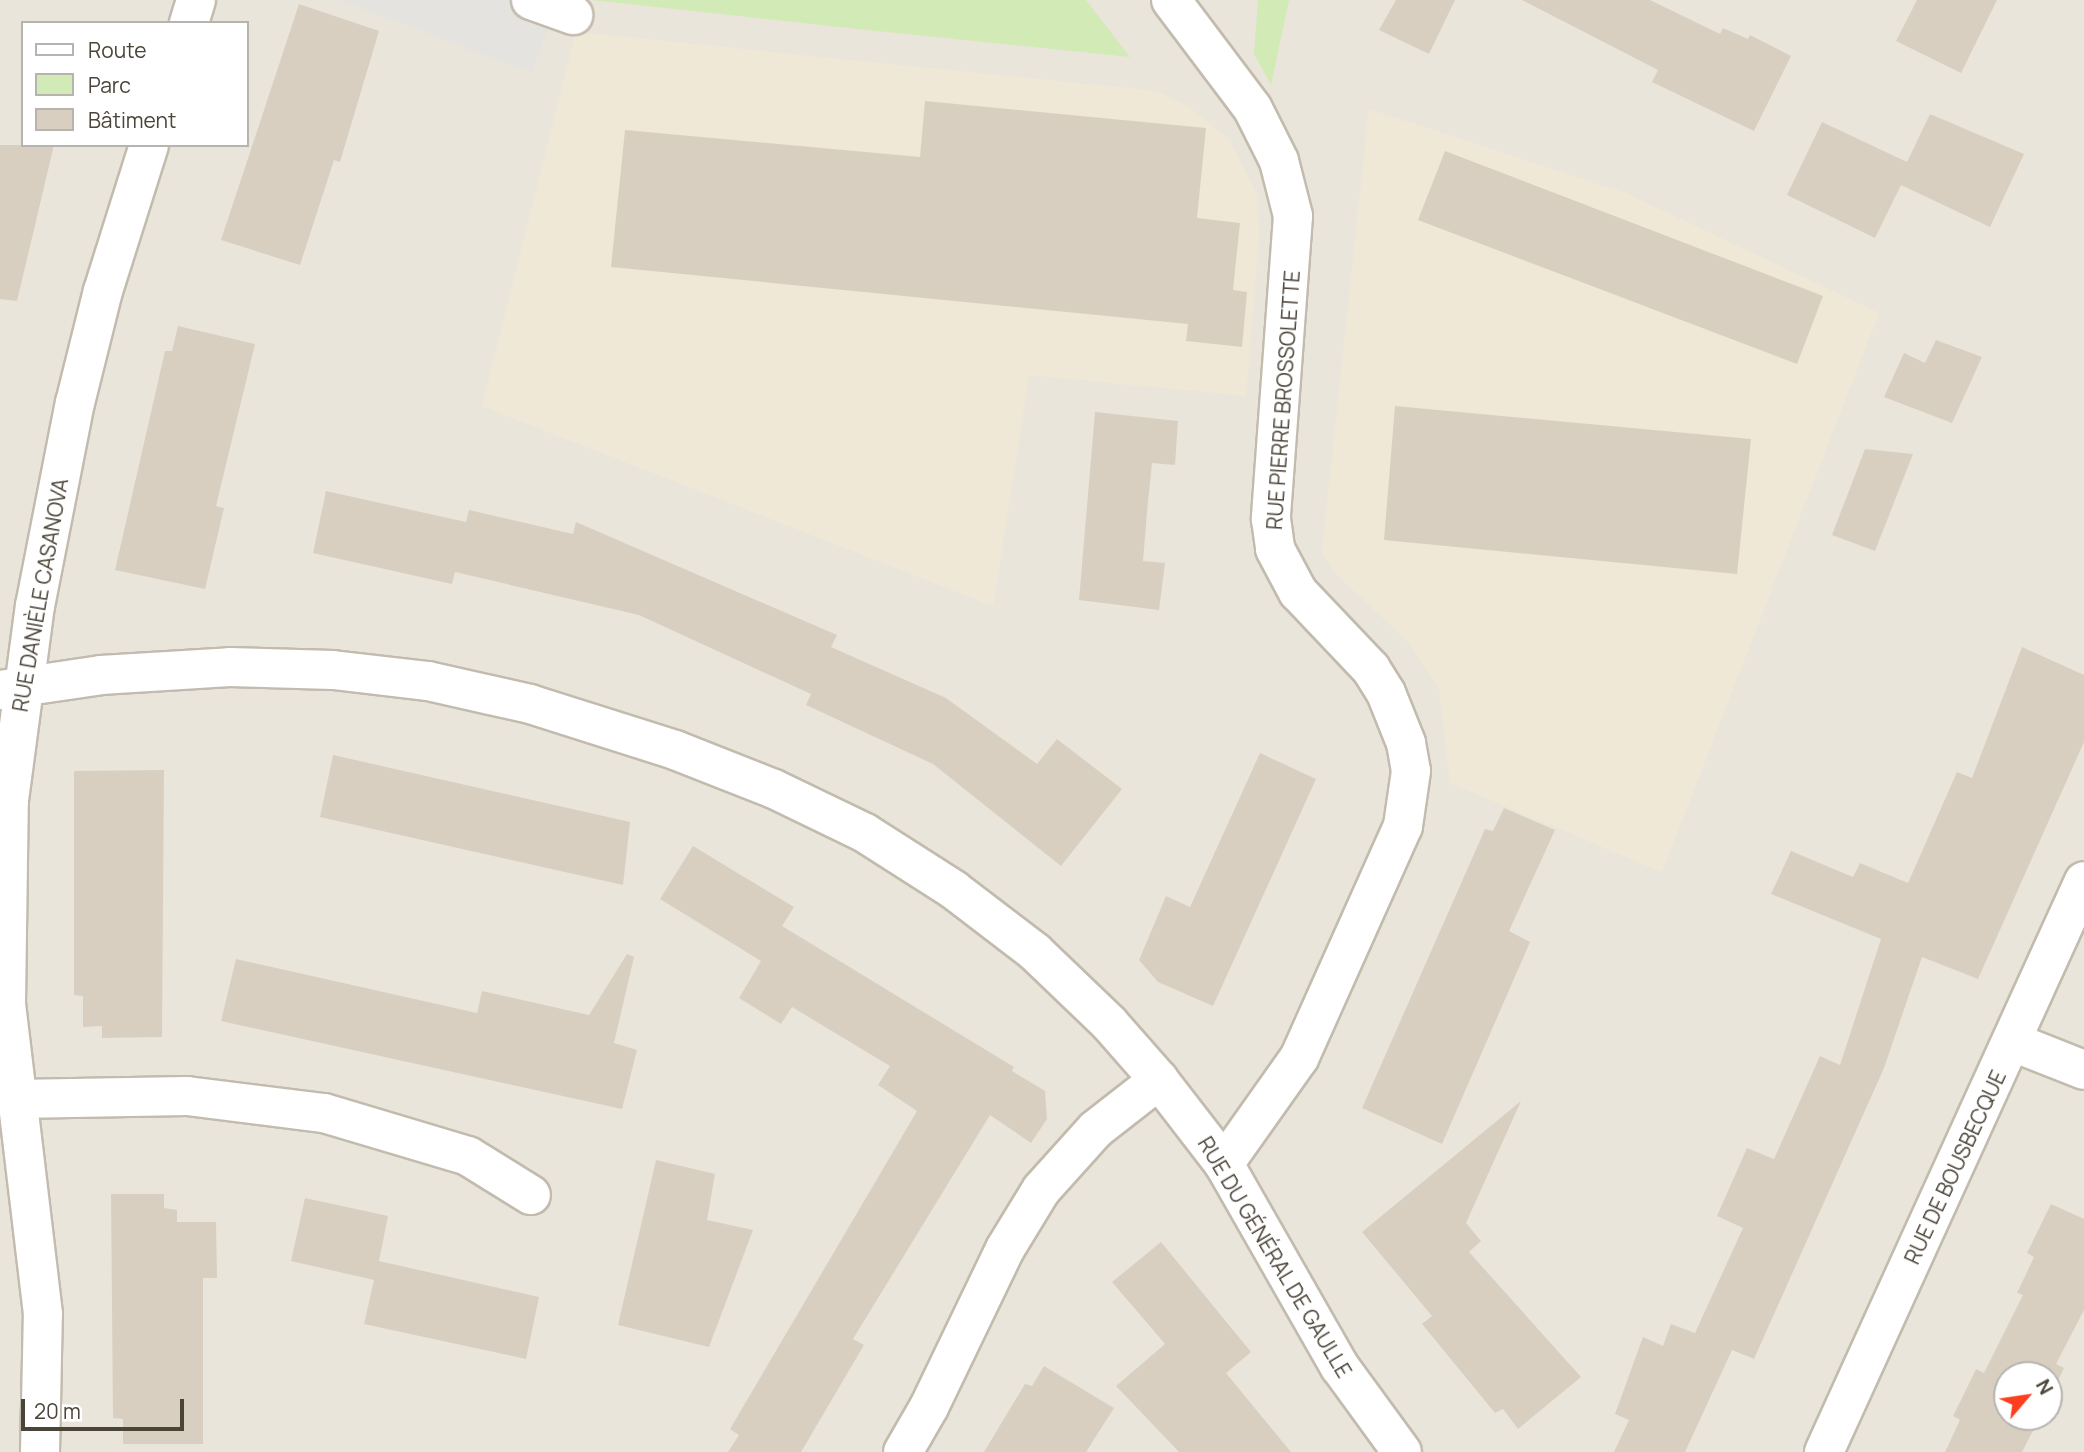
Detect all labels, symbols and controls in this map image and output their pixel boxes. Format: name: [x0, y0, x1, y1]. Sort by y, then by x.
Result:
legend: [21, 21, 248, 147]
text: Route: [88, 36, 146, 64]
text: Parc: [88, 71, 131, 99]
text: Bâtiment: [88, 106, 176, 134]
street label: RUE PIERRE BROSSOLETTE: [1261, 269, 1305, 531]
street label: RUE DANIÈLE CASANOVA: [7, 476, 73, 714]
street label: RUE DE BOUSBECQUE: [1899, 1066, 2011, 1268]
street label: RUE DU GÉNÉRAL DE GAULLE: [1193, 1132, 1357, 1382]
north arrow: [1993, 1361, 2063, 1431]
text: N: [2030, 1375, 2059, 1399]
scale bar: [24, 1386, 187, 1430]
text: 20 m: [34, 1397, 81, 1425]

